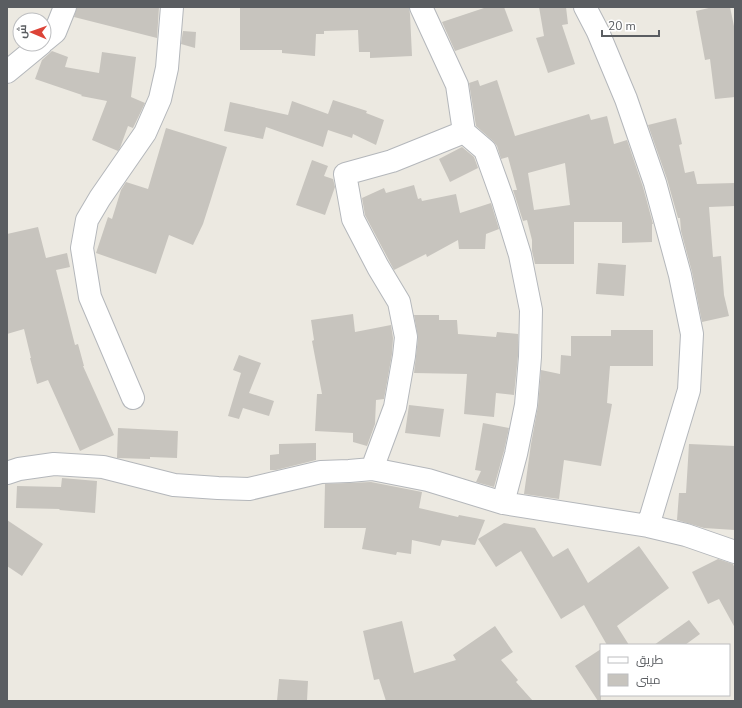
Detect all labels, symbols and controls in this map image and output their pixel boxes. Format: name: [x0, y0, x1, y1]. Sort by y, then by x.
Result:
north arrow: [12, 12, 52, 52]
scale bar: [602, 12, 659, 38]
text: 20 m: [608, 18, 636, 34]
text: ش: [15, 24, 30, 39]
legend: [600, 644, 730, 696]
text: طريق: [636, 652, 664, 668]
text: مبنى: [636, 672, 661, 688]

